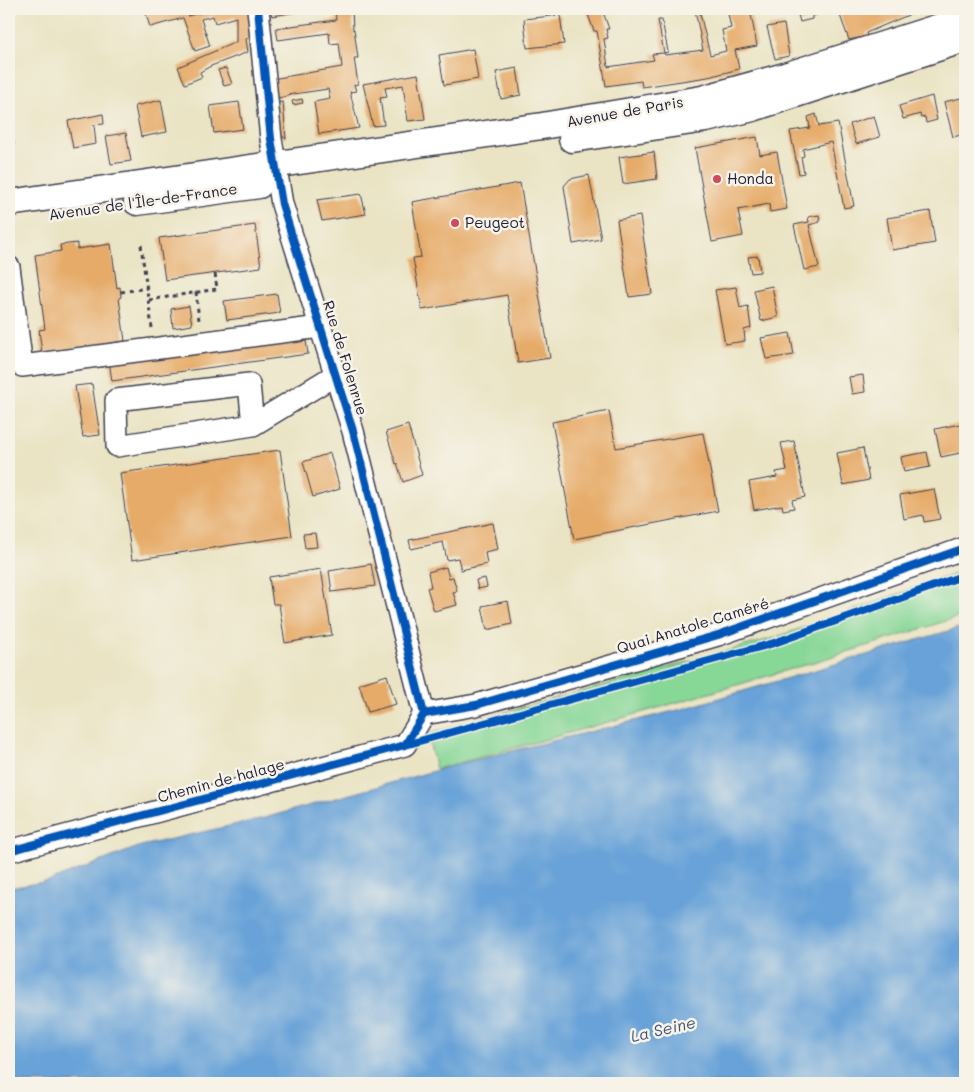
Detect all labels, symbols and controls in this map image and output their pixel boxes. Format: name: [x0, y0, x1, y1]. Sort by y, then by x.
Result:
street label: Avenue de Paris: [565, 91, 685, 131]
place label: Honda: [727, 168, 774, 188]
marker: Honda: [711, 173, 723, 185]
street label: Avenue de l'Île-de-France: [47, 178, 238, 224]
place label: Peugeot: [465, 212, 525, 232]
marker: Peugeot: [449, 217, 461, 229]
street label: Rue de Folenrue: [319, 298, 373, 418]
street label: Quai Anatole Caméré: [614, 592, 771, 658]
street label: Chemin de halage: [155, 753, 286, 807]
water label: La Seine: [628, 1011, 698, 1046]

